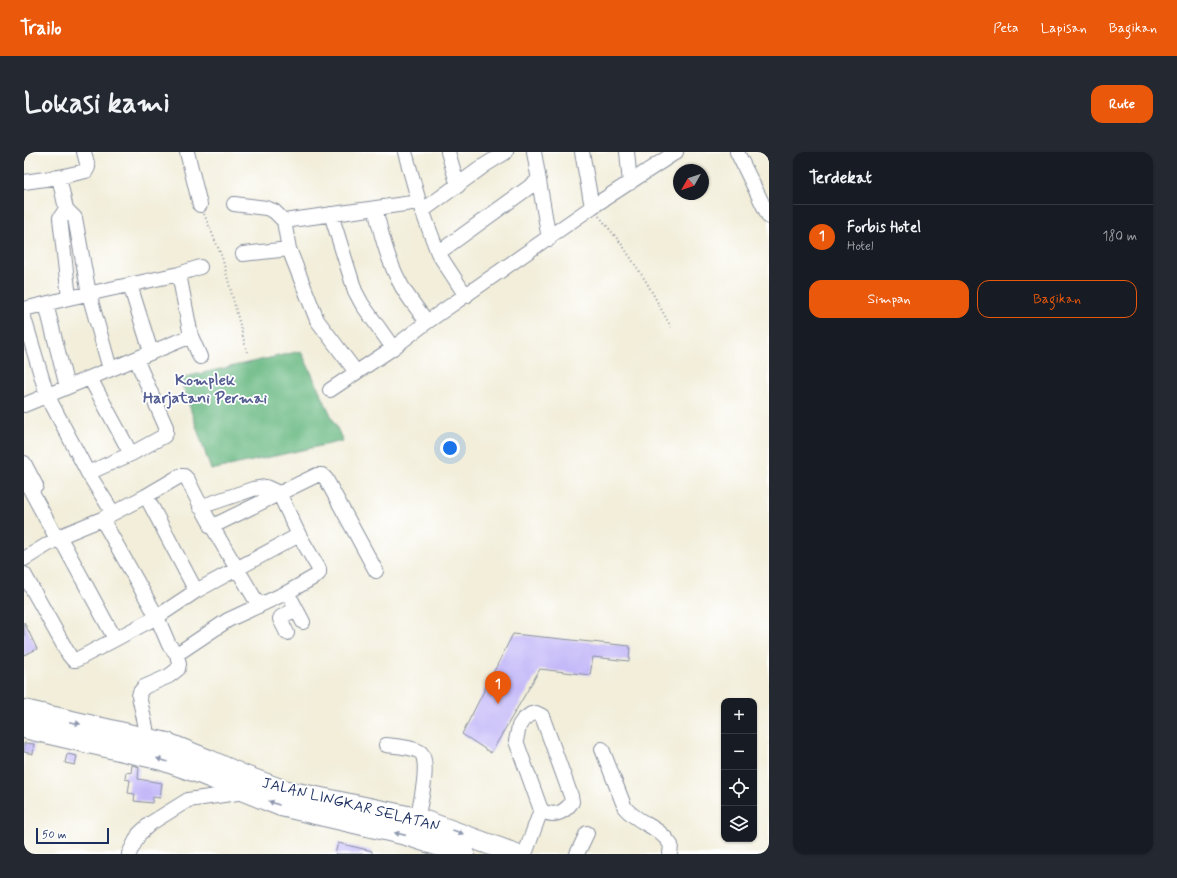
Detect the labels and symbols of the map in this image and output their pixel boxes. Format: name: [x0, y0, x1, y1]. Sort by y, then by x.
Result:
north arrow: [673, 164, 709, 200]
district label: Komplek Harjatani Permai: [143, 370, 267, 409]
your location: [440, 438, 460, 458]
pin: 1: [485, 671, 511, 704]
one-way arrow: [69, 720, 82, 726]
one-way arrow: [156, 757, 168, 763]
street label: JALAN LINGKAR SELATAN: [260, 773, 442, 837]
one-way arrow: [267, 800, 279, 806]
scale bar: [36, 826, 109, 845]
one-way arrow: [394, 830, 406, 836]
one-way arrow: [452, 830, 464, 836]

